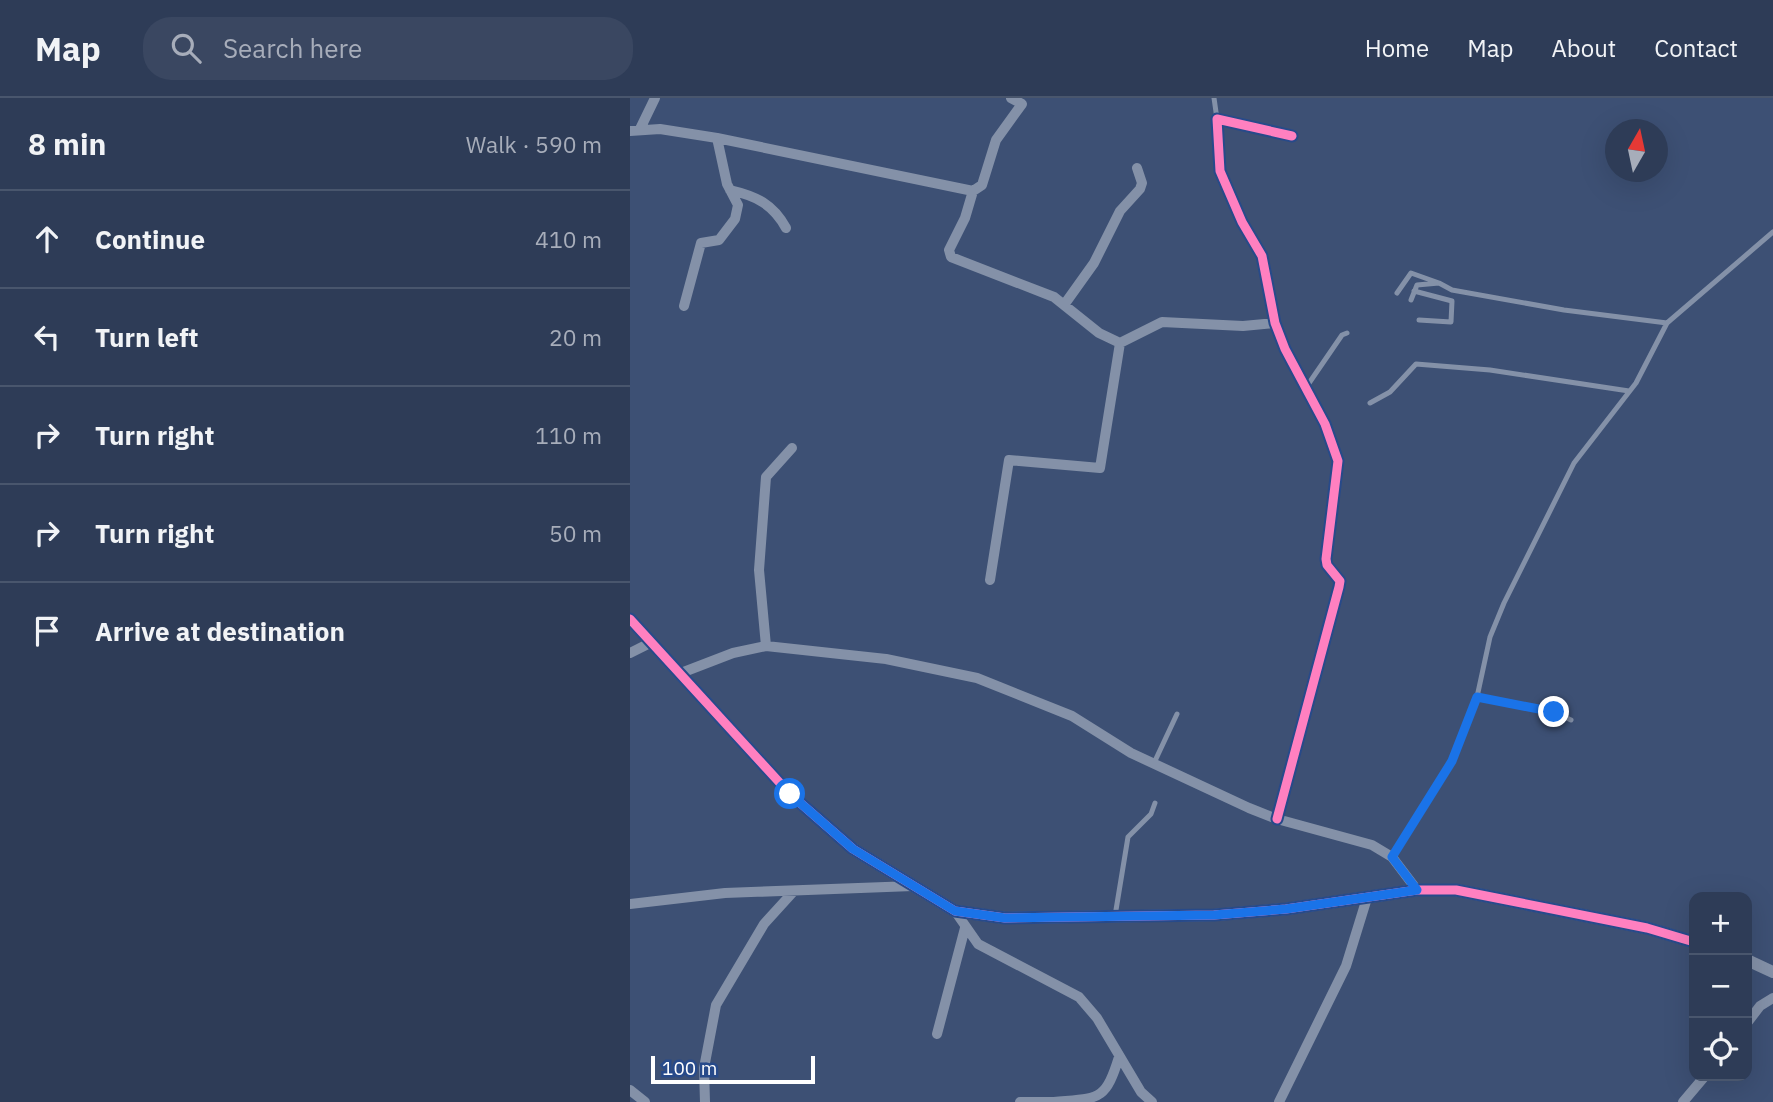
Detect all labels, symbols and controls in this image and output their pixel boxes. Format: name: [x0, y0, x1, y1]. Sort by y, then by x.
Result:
search box: [143, 17, 633, 80]
text: Map: [35, 27, 101, 70]
icon: search: [167, 29, 205, 67]
text: Search here: [223, 31, 362, 65]
text: Home: [1365, 32, 1429, 64]
text: Map: [1467, 32, 1513, 64]
text: About: [1551, 32, 1616, 64]
text: Contact: [1654, 32, 1738, 64]
north arrow: [1605, 119, 1668, 182]
text: 8 min: [28, 124, 106, 163]
text: Walk · 590 m: [466, 129, 602, 159]
icon: ahead: [28, 220, 66, 258]
text: Continue: [95, 222, 205, 256]
text: 410 m: [535, 224, 602, 254]
icon: left: [28, 318, 66, 356]
text: Turn left: [95, 320, 198, 354]
text: 20 m: [549, 322, 602, 352]
icon: right: [28, 416, 66, 454]
text: Turn right: [95, 418, 214, 452]
text: 110 m: [535, 420, 602, 450]
icon: right: [28, 514, 66, 552]
text: Turn right: [95, 516, 214, 550]
text: 50 m: [549, 518, 602, 548]
icon: arrive: [28, 612, 66, 650]
text: Arrive at destination: [95, 614, 345, 648]
route end: [1538, 696, 1569, 727]
route start: [774, 778, 805, 809]
map controls: [1689, 892, 1752, 1081]
button: +: [1689, 892, 1752, 955]
button: −: [1689, 955, 1752, 1018]
button: locate: [1689, 1018, 1752, 1081]
scale bar: [651, 1053, 816, 1085]
text: 100 m: [662, 1056, 717, 1080]

